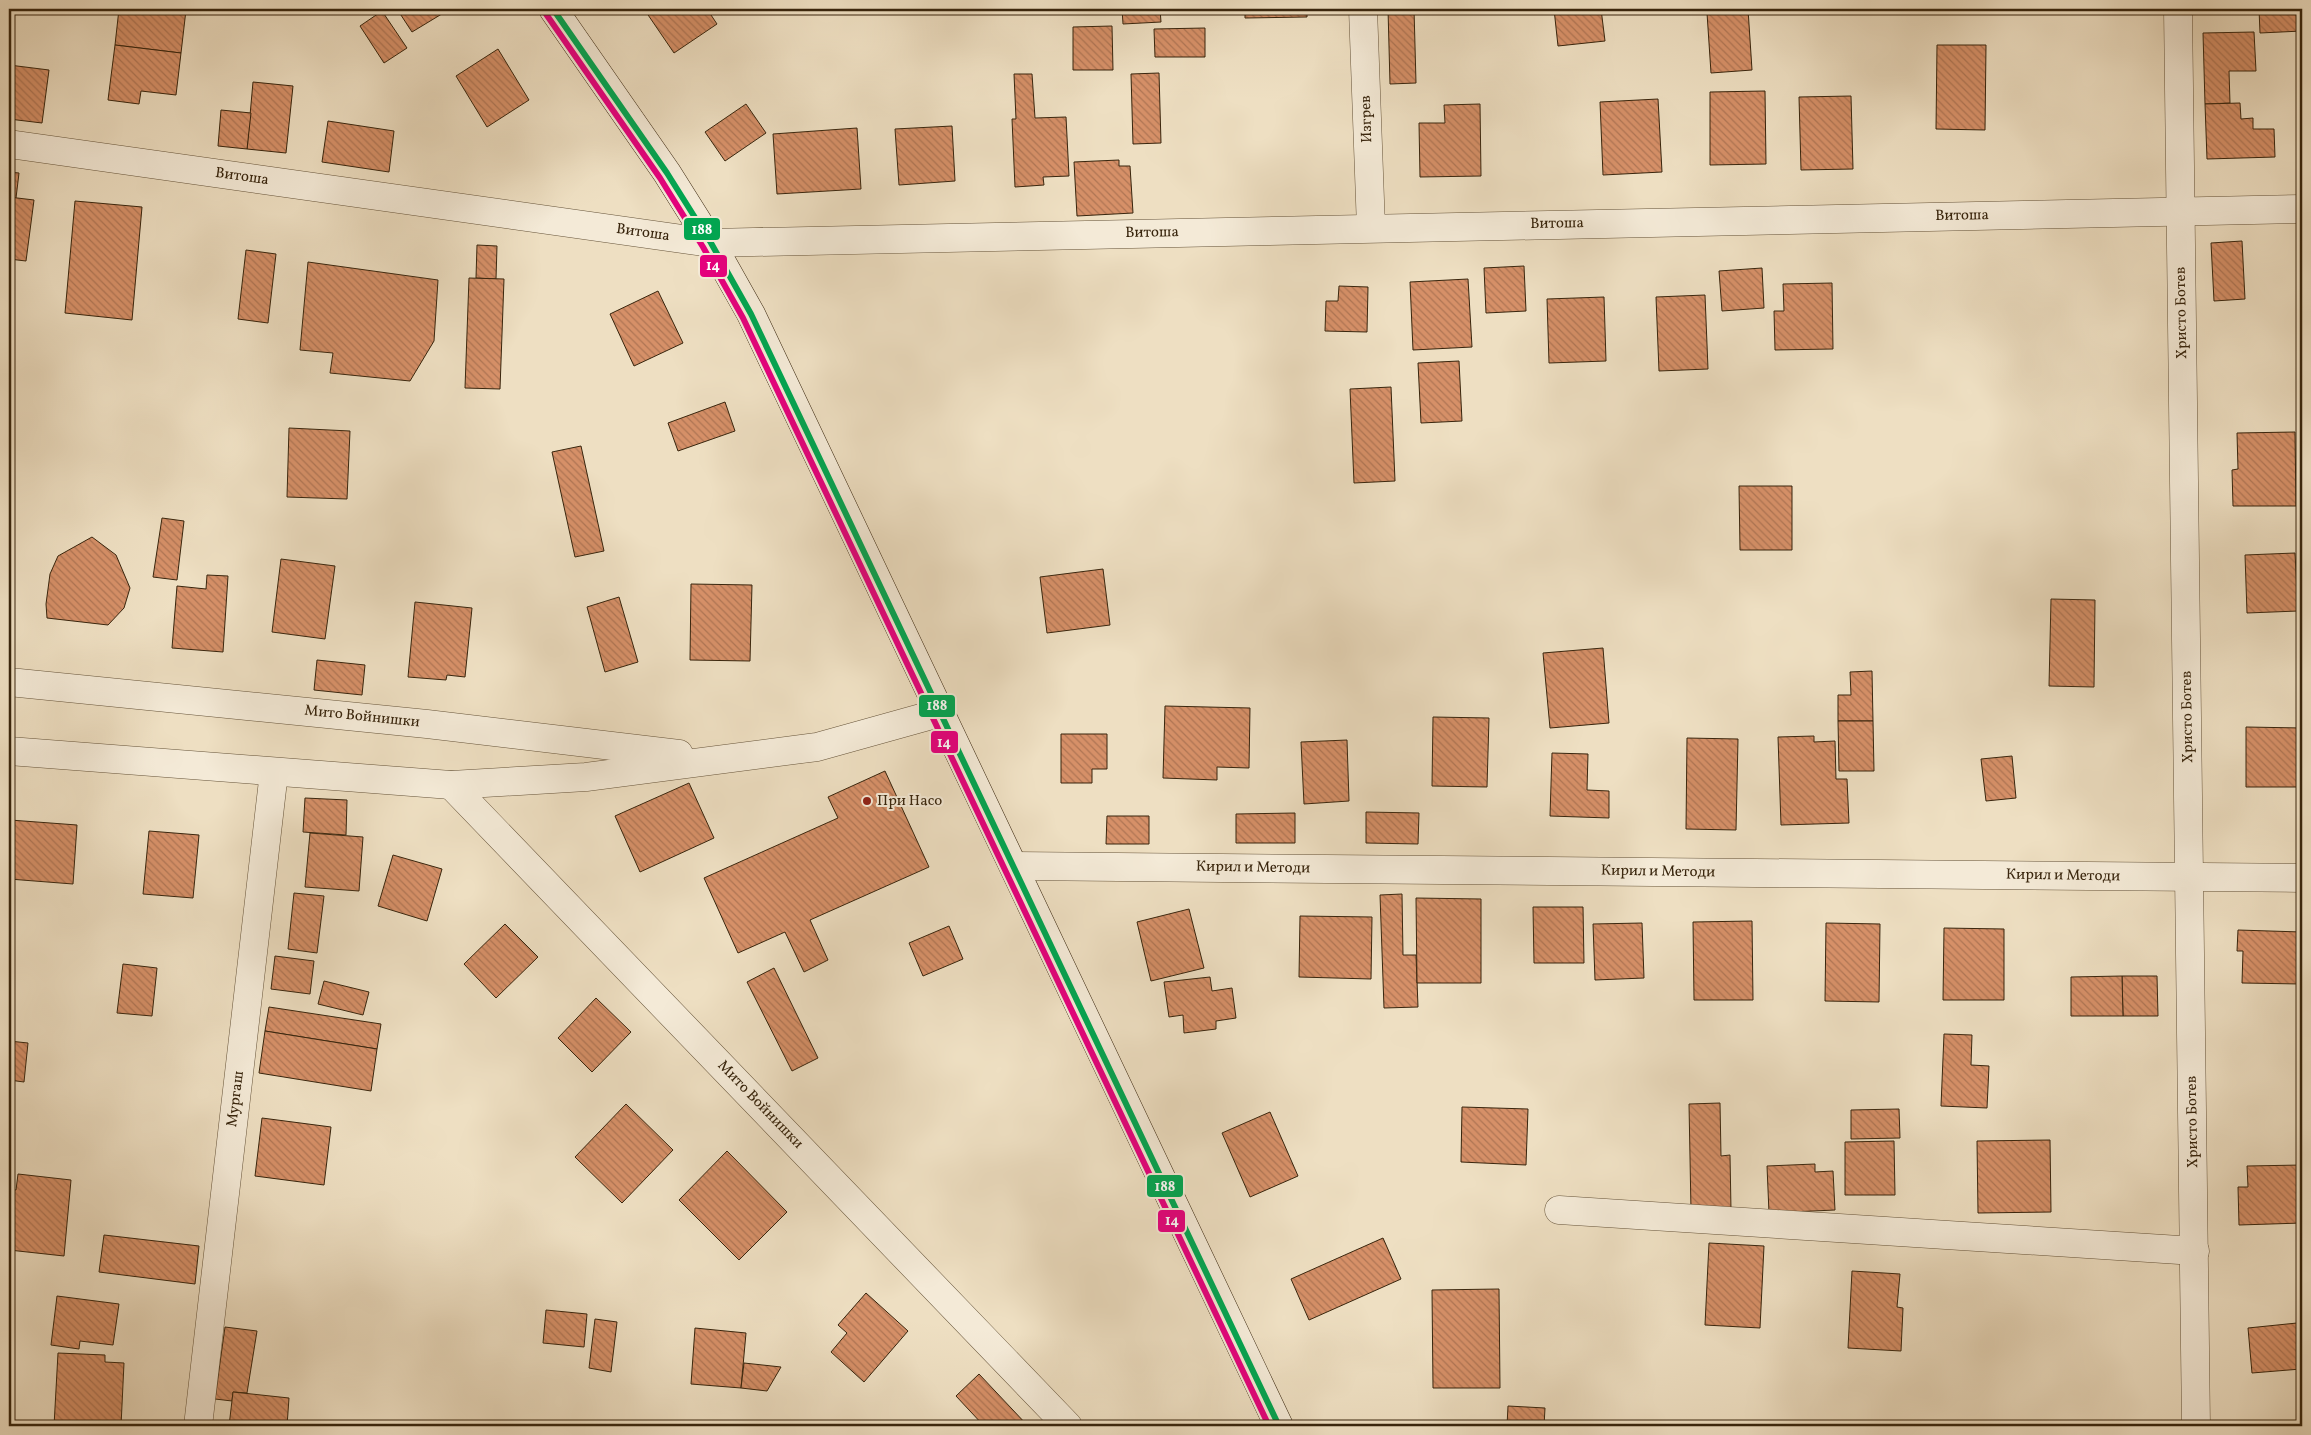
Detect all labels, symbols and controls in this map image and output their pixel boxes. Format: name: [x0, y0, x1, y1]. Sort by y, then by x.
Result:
street label: Изгрев: [1356, 95, 1378, 143]
street label: Витоша: [214, 163, 270, 191]
street label: Витоша: [1935, 205, 1989, 227]
street label: Витоша: [1530, 213, 1584, 235]
line badge: 188: [683, 217, 721, 241]
street label: Витоша: [615, 219, 671, 247]
text: 188: [692, 221, 712, 240]
street label: Витоша: [1125, 222, 1179, 244]
line badge: 14: [699, 254, 728, 278]
text: 14: [706, 257, 721, 276]
street label: Христо Ботев: [2171, 267, 2193, 359]
street label: Христо Ботев: [2177, 671, 2199, 763]
line badge: 188: [918, 694, 956, 718]
text: 188: [927, 697, 947, 716]
street label: Мито Войнишки: [303, 701, 421, 733]
line badge: 14: [930, 730, 959, 754]
text: 14: [937, 734, 952, 753]
place label: При Насо: [877, 791, 942, 812]
marker: При Насо: [861, 795, 873, 807]
street label: Кирил и Методи: [1196, 857, 1310, 879]
street label: Кирил и Методи: [1601, 861, 1715, 883]
street label: Кирил и Методи: [2006, 865, 2120, 887]
street label: Мито Войнишки: [712, 1056, 808, 1154]
street label: Мургаш: [222, 1070, 250, 1128]
street label: Христо Ботев: [2182, 1076, 2204, 1168]
line badge: 188: [1146, 1174, 1184, 1198]
text: 188: [1155, 1178, 1175, 1197]
line badge: 14: [1157, 1209, 1186, 1233]
text: 14: [1165, 1212, 1180, 1231]

